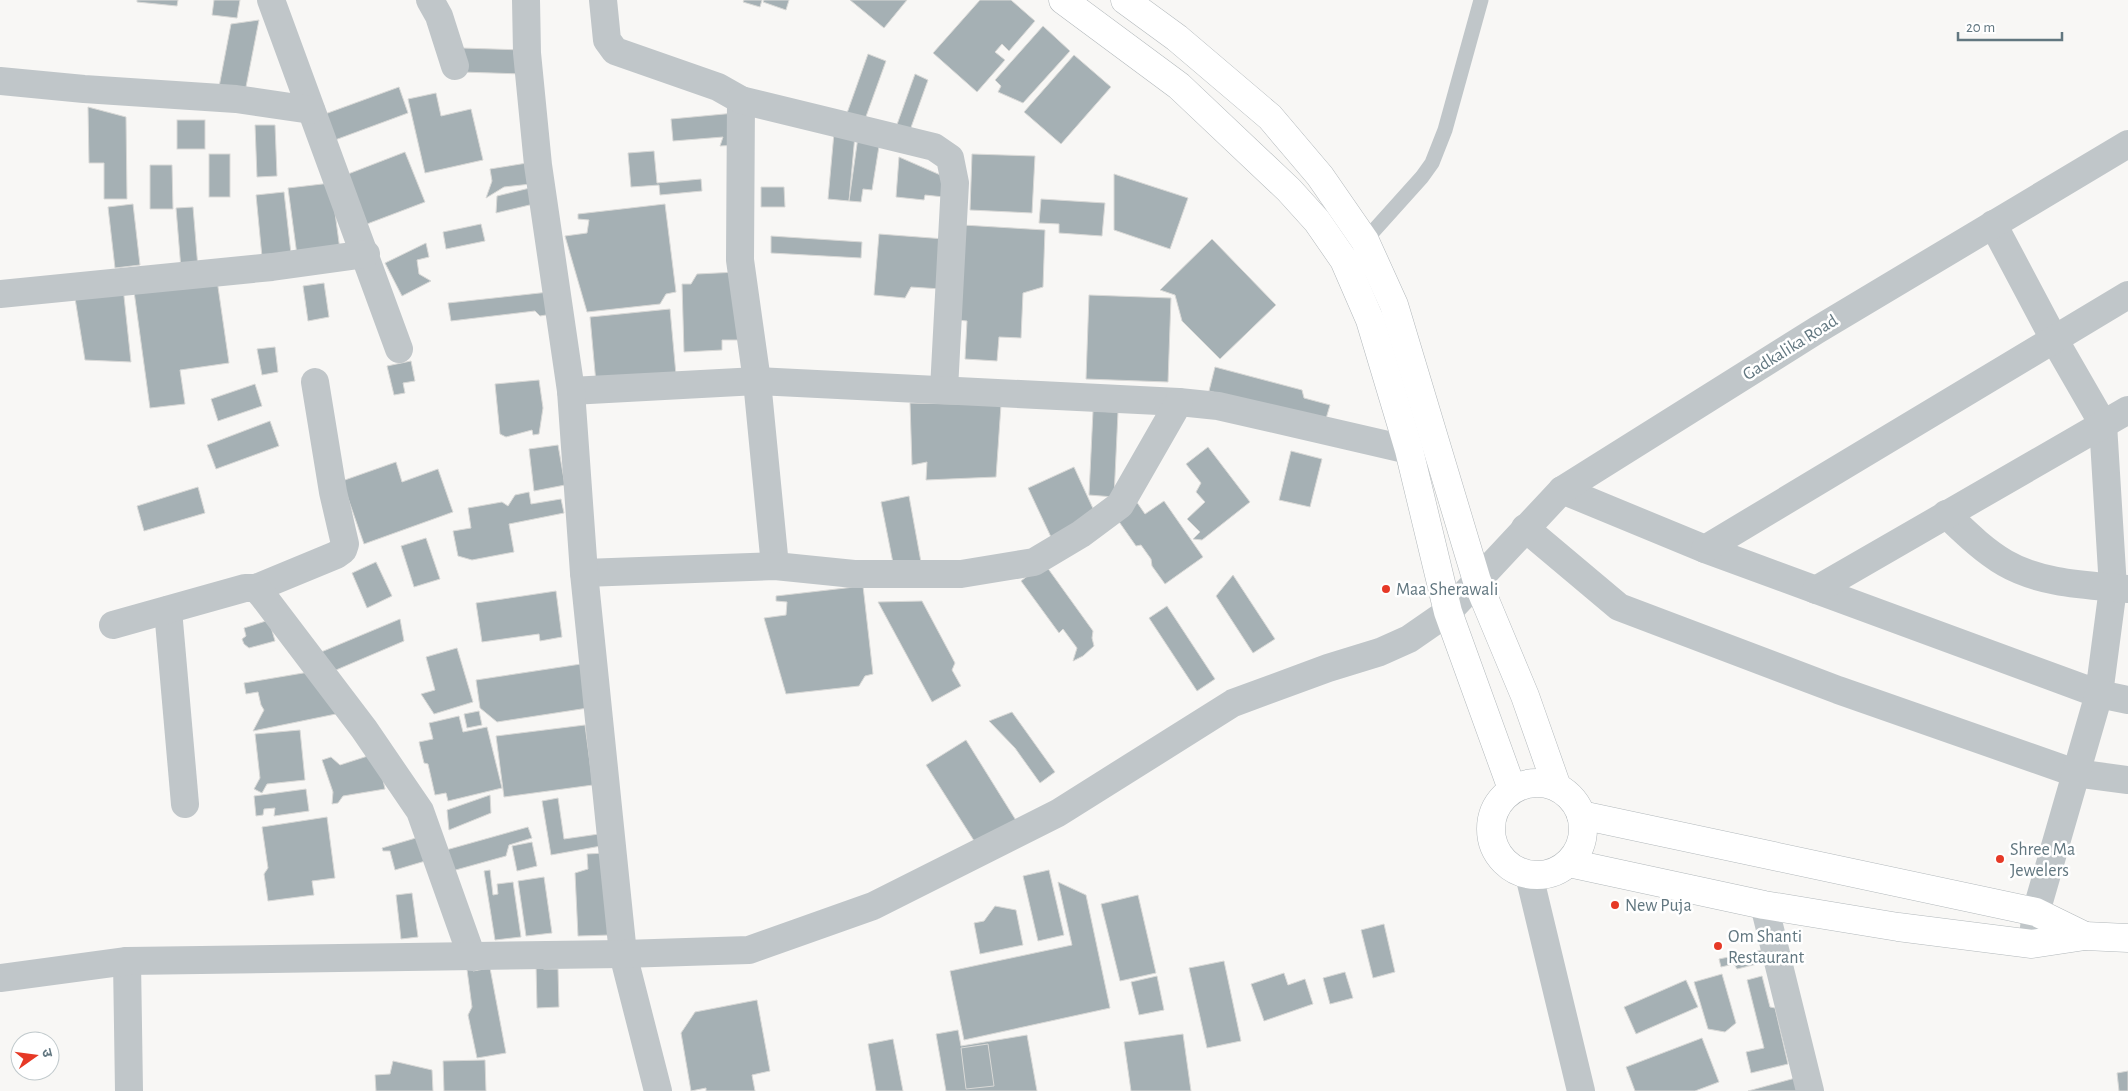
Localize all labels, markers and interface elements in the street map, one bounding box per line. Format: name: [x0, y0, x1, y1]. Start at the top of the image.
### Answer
scale bar: [1958, 10, 2062, 42]
text: 20 m: [1966, 20, 1995, 35]
street label: Gadkalika Road: [1740, 312, 1841, 384]
place label: Maa Sherawali: [1396, 581, 1498, 599]
marker: Maa Sherawali: [1380, 583, 1392, 595]
place label: Shree Ma Jewelers: [2010, 841, 2075, 880]
marker: Shree Ma Jewelers: [1994, 853, 2006, 865]
place label: New Puja: [1625, 897, 1692, 915]
marker: New Puja: [1609, 899, 1621, 911]
place label: Om Shanti Restaurant: [1728, 928, 1804, 967]
marker: Om Shanti Restaurant: [1712, 940, 1724, 952]
north arrow: [10, 1031, 60, 1081]
text: उ: [39, 1047, 55, 1060]

